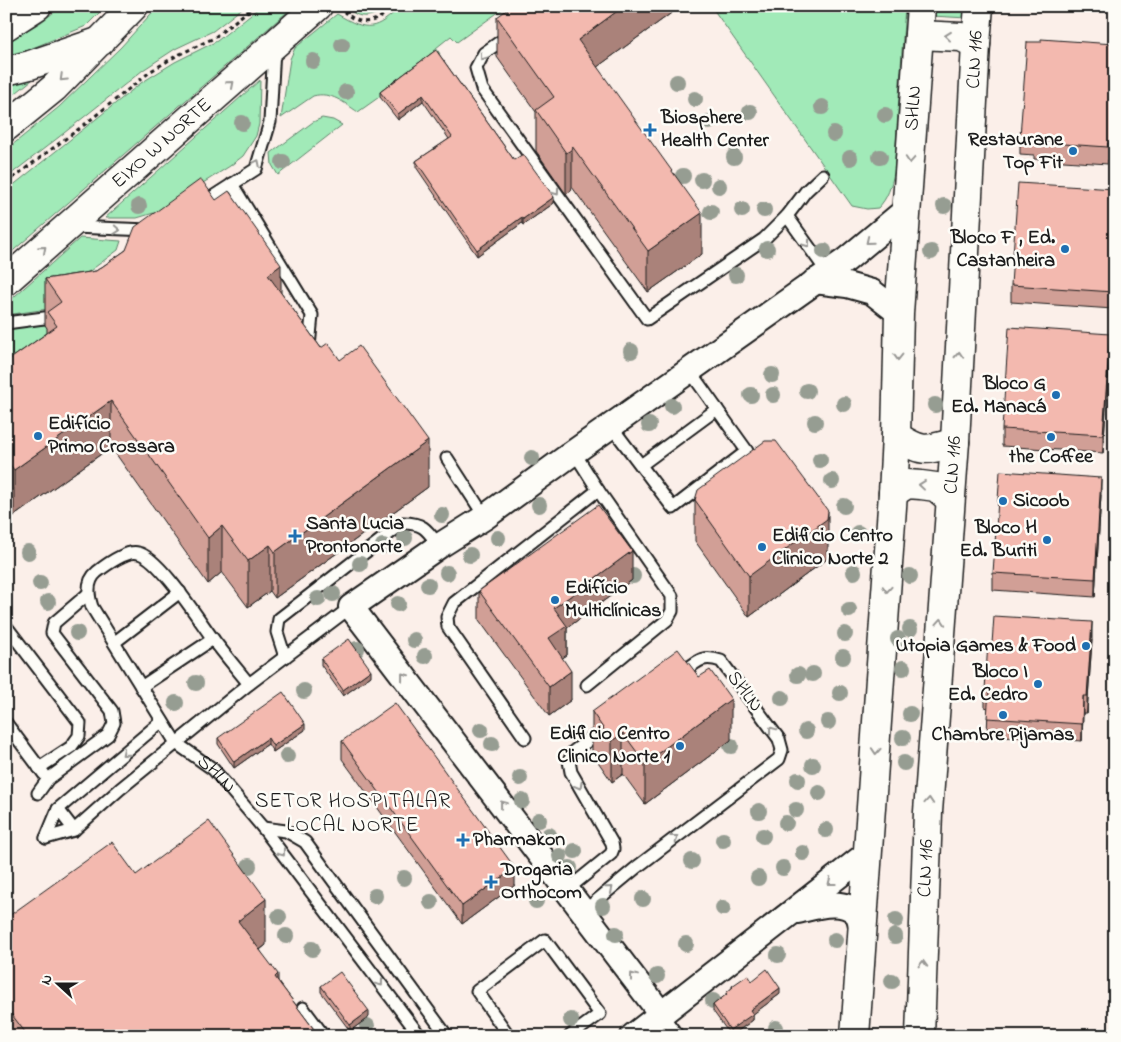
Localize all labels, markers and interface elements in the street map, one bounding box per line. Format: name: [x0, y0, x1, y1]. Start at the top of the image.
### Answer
street label: CLN 116: [959, 29, 992, 90]
one-way arrow: [944, 31, 952, 42]
one-way arrow: [480, 51, 489, 61]
one-way arrow: [60, 72, 69, 81]
one-way arrow: [225, 81, 234, 90]
street label: SHLN: [898, 84, 930, 132]
street label: EIXO W NORTE: [105, 91, 219, 196]
place label: Biosphere Health Center: [660, 104, 769, 156]
marker: Biosphere Health Center: [643, 123, 657, 137]
place label: Restaurane Top Fit: [968, 126, 1064, 178]
marker: Restaurane Top Fit: [1067, 145, 1079, 157]
one-way arrow: [905, 156, 916, 164]
one-way arrow: [251, 159, 261, 168]
one-way arrow: [550, 186, 559, 196]
one-way arrow: [113, 224, 121, 235]
place label: Bloco F , Ed. Castanheira: [950, 224, 1055, 276]
one-way arrow: [866, 235, 875, 244]
one-way arrow: [801, 238, 810, 248]
marker: Bloco F , Ed. Castanheira: [1059, 243, 1071, 255]
one-way arrow: [37, 246, 46, 255]
one-way arrow: [954, 351, 965, 359]
one-way arrow: [893, 353, 903, 361]
place label: Bloco G Ed. Manacá: [951, 370, 1047, 422]
marker: Bloco G Ed. Manacá: [1050, 389, 1062, 401]
place label: Edifício Primo Crossara: [48, 410, 175, 462]
marker: Edifício Primo Crossara: [32, 430, 44, 442]
marker: the Coffee: [1045, 431, 1057, 443]
street label: CLN 116: [937, 435, 970, 495]
place label: the Coffee: [1008, 443, 1094, 472]
one-way arrow: [918, 480, 926, 491]
place label: Sicoob: [1013, 487, 1070, 516]
marker: Sicoob: [997, 495, 1009, 507]
place label: Santa Lucia Prontonorte: [306, 510, 404, 562]
place label: Bloco H Ed. Buriti: [960, 514, 1037, 566]
place label: Edificio Centro Clinico Norte 2: [772, 522, 893, 574]
marker: Santa Lucia Prontonorte: [288, 529, 302, 543]
marker: Bloco H Ed. Buriti: [1041, 534, 1053, 546]
marker: Edificio Centro Clinico Norte 2: [756, 541, 768, 553]
place label: Edifício Multiclínicas: [565, 574, 661, 626]
one-way arrow: [881, 585, 892, 593]
marker: Edifício Multiclínicas: [549, 594, 561, 606]
one-way arrow: [936, 617, 947, 625]
place label: Utopia Games & Food: [896, 632, 1077, 661]
marker: Utopia Games & Food: [1080, 640, 1092, 652]
place label: Bloco I Ed. Cedro: [948, 658, 1028, 710]
street label: SHLN: [719, 665, 769, 719]
one-way arrow: [401, 673, 409, 682]
marker: Bloco I Ed. Cedro: [1032, 678, 1044, 690]
marker: Chambre Pijamas: [997, 709, 1009, 721]
place label: Edificio Centro Clinico Norte 1: [549, 720, 671, 772]
place label: Chambre Pijamas: [932, 721, 1074, 750]
one-way arrow: [770, 727, 778, 736]
marker: Edificio Centro Clinico Norte 1: [674, 740, 686, 752]
one-way arrow: [122, 747, 131, 755]
street label: SHLN: [191, 747, 243, 800]
one-way arrow: [870, 747, 881, 755]
one-way arrow: [573, 781, 583, 790]
district label: SETOR HOSPITALAR LOCAL NORTE: [255, 787, 451, 841]
one-way arrow: [923, 797, 934, 805]
one-way arrow: [499, 801, 508, 810]
place label: Pharmakon: [473, 826, 565, 855]
marker: Pharmakon: [457, 834, 469, 846]
one-way arrow: [669, 835, 678, 843]
street label: CLN 116: [910, 838, 942, 898]
one-way arrow: [276, 847, 284, 856]
place label: Drogaria Orthocom: [500, 856, 582, 908]
marker: Drogaria Orthocom: [485, 876, 497, 888]
one-way arrow: [828, 877, 837, 885]
one-way arrow: [605, 886, 614, 895]
one-way arrow: [917, 959, 928, 967]
north arrow: [32, 960, 82, 1010]
text: N: [36, 972, 59, 988]
one-way arrow: [630, 973, 638, 982]
one-way arrow: [374, 977, 383, 987]

